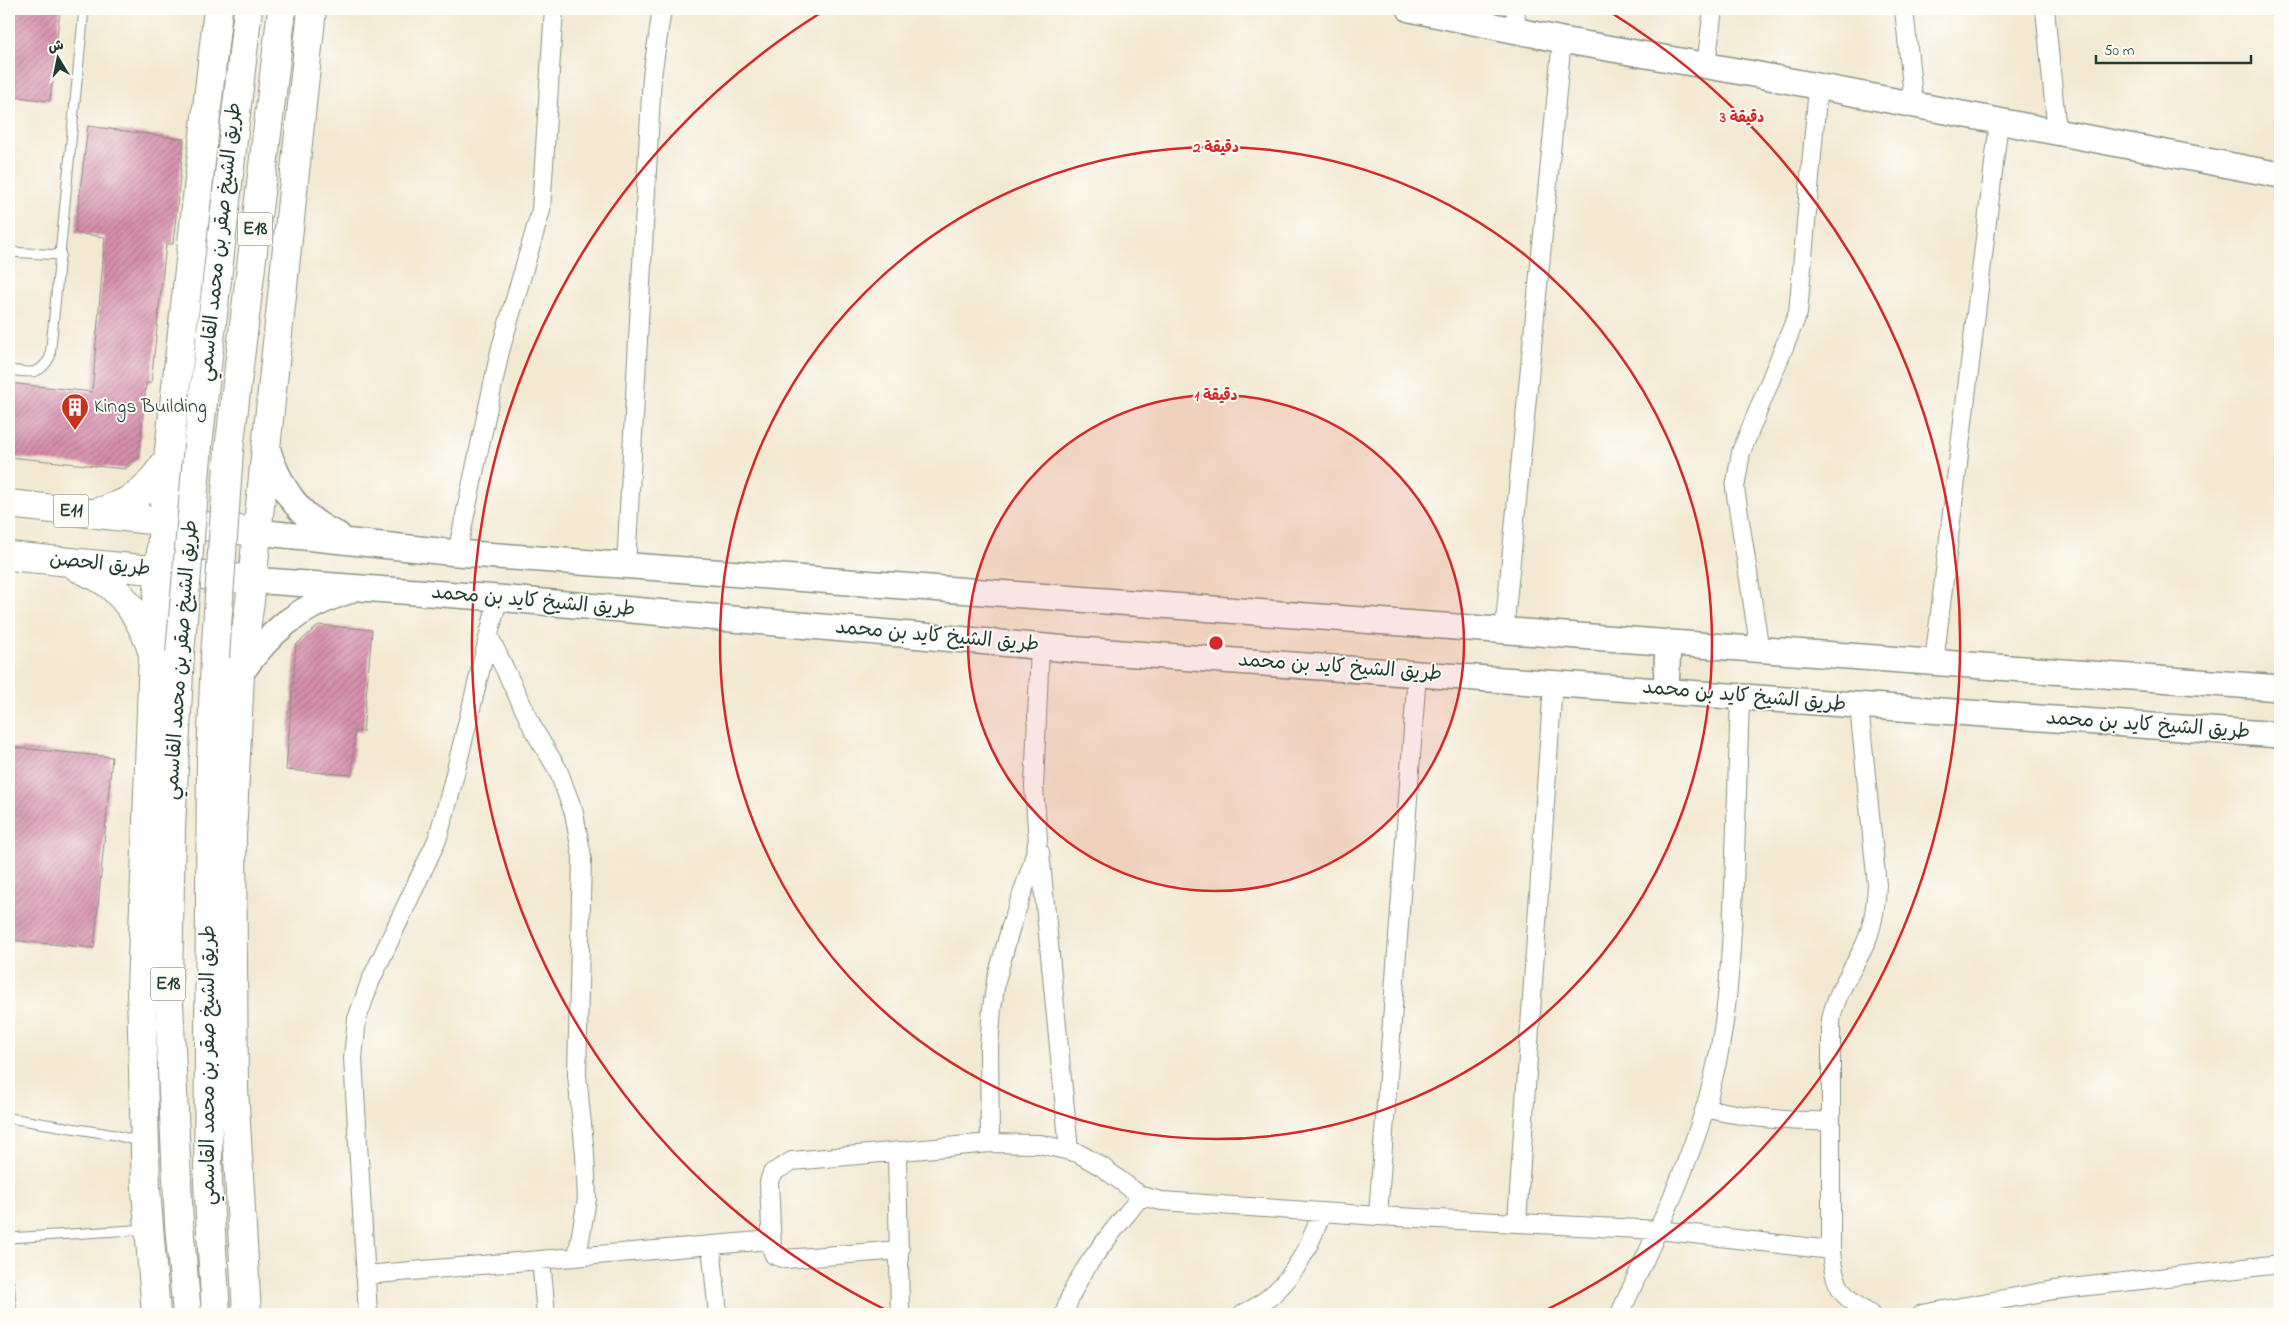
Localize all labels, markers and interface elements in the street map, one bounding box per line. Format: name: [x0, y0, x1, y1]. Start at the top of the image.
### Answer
north arrow: [32, 32, 82, 82]
scale bar: [2096, 32, 2252, 64]
text: ش: [47, 35, 65, 58]
text: 50 m: [2104, 40, 2135, 62]
street label: طريق الشيخ صقر بن محمد القاسمي: [192, 101, 251, 383]
text: 3 دقيقة: [1719, 107, 1764, 129]
text: 2 دقيقة: [1192, 137, 1239, 159]
road number: E18: [238, 212, 272, 245]
text: 1 دقيقة: [1194, 385, 1238, 407]
building icon: Kings Building: [60, 392, 90, 431]
place label: Kings Building: [94, 393, 207, 423]
road number: E11: [54, 494, 88, 528]
street label: طريق الشيخ صقر بن محمد القاسمي: [158, 519, 207, 801]
street label: طريق الحصن: [48, 545, 152, 585]
street label: طريق الشيخ كايد بن محمد: [430, 579, 636, 625]
street label: طريق الشيخ كايد بن محمد: [834, 614, 1040, 660]
centre of rings: [1207, 634, 1225, 652]
street label: طريق الشيخ كايد بن محمد: [1237, 646, 1443, 690]
street label: طريق الشيخ كايد بن محمد: [1641, 674, 1847, 720]
street label: طريق الشيخ كايد بن محمد: [2045, 704, 2251, 748]
street label: طريق الشيخ صقر بن محمد القاسمي: [195, 925, 225, 1205]
road number: E18: [150, 968, 186, 1001]

